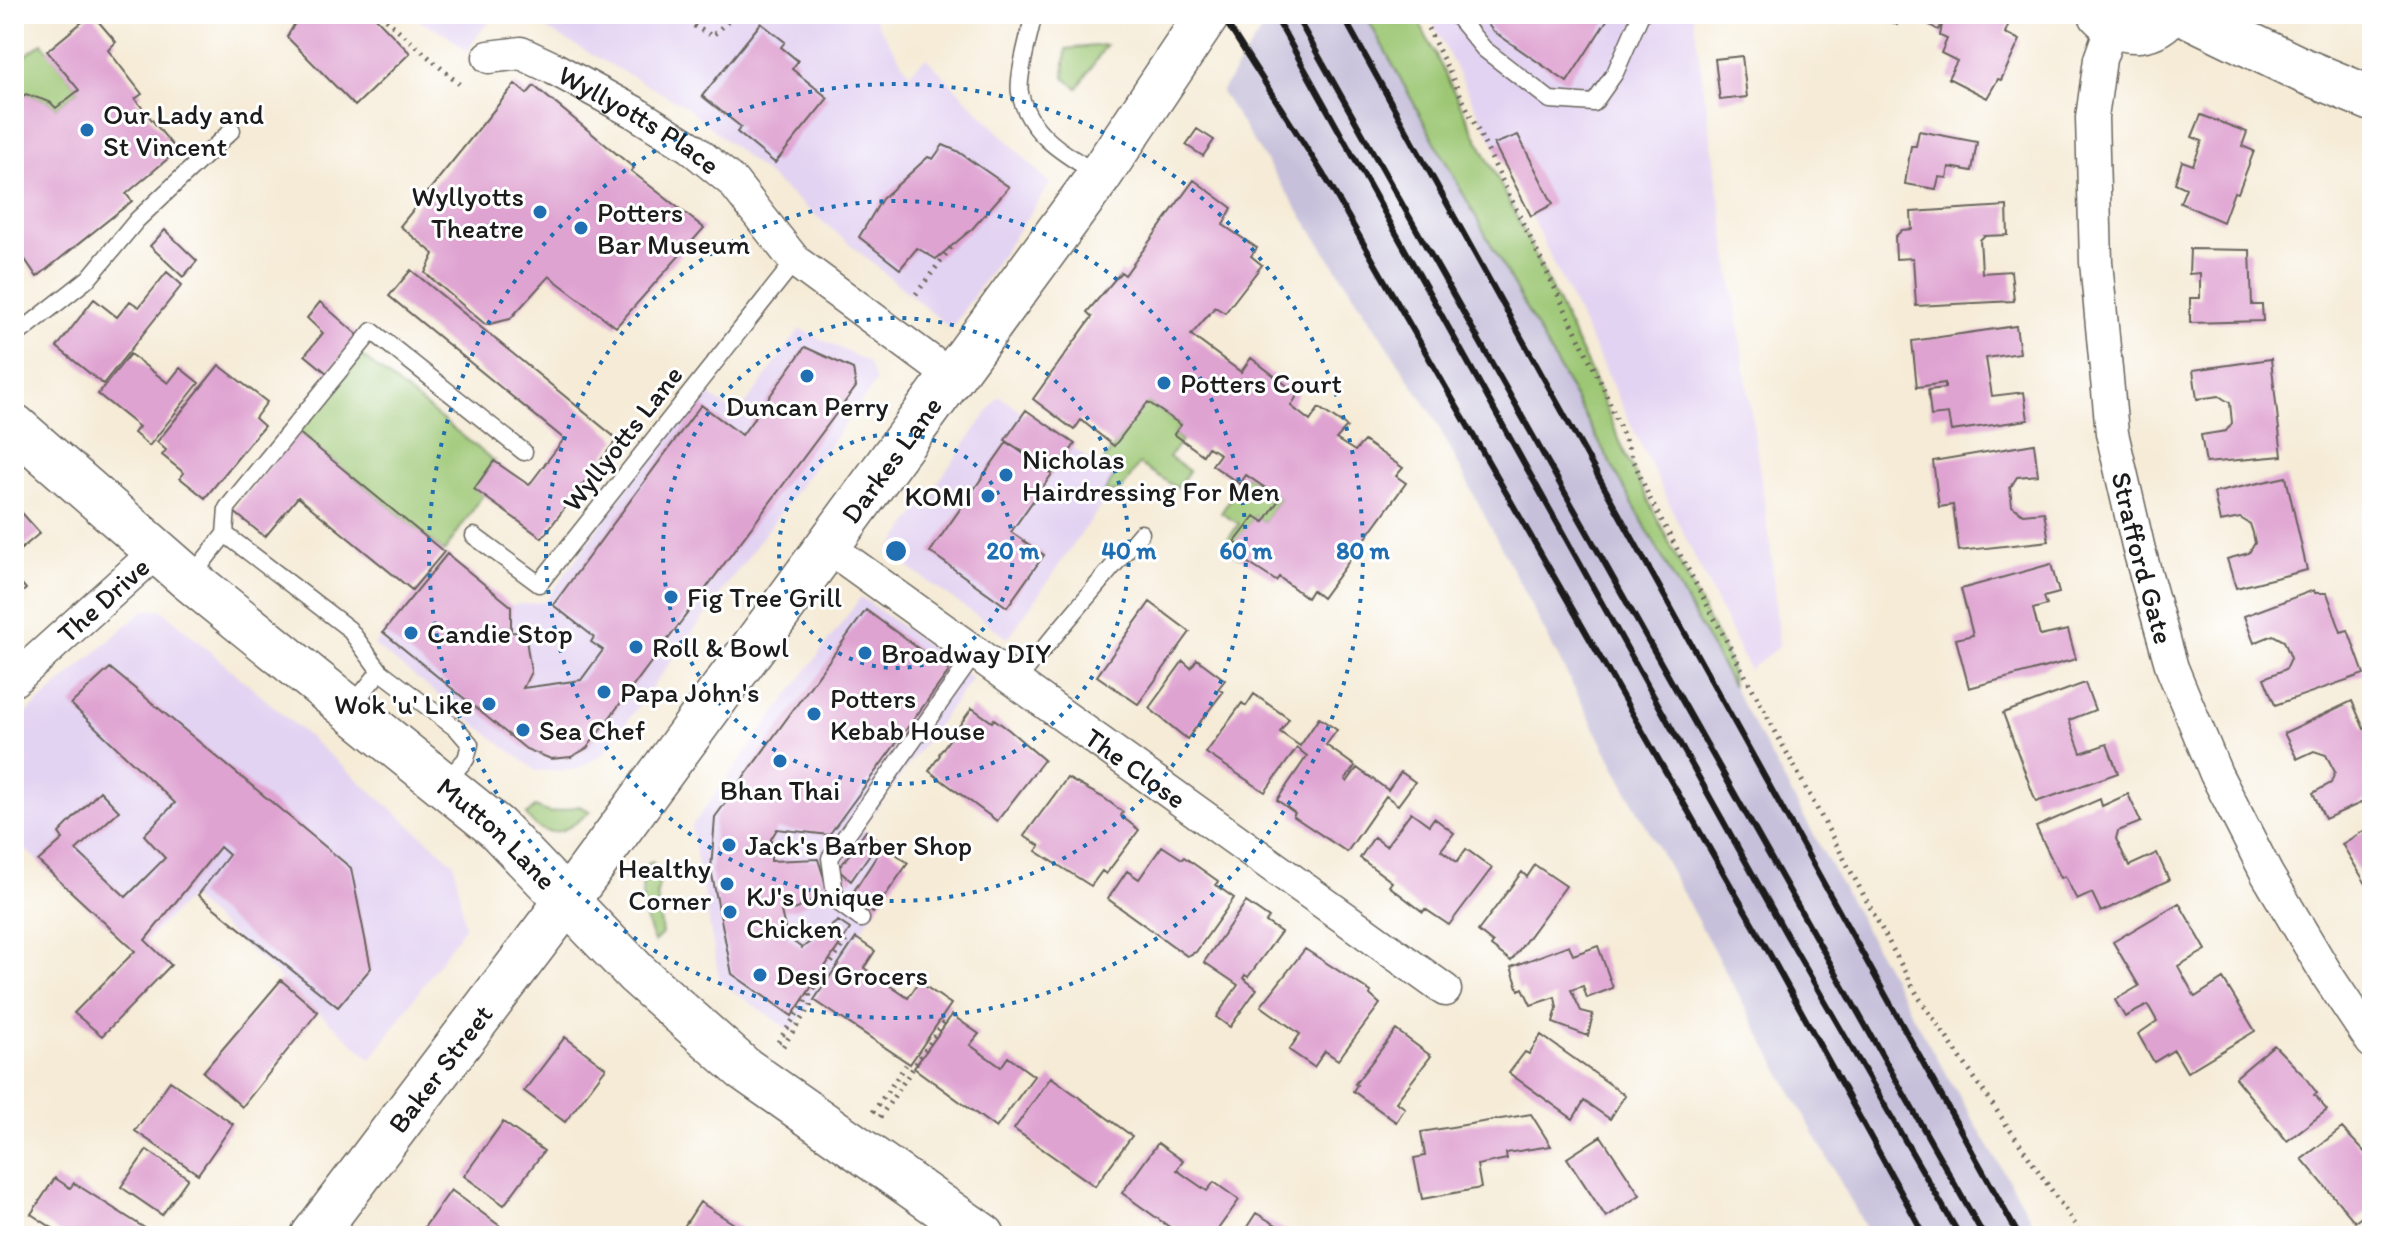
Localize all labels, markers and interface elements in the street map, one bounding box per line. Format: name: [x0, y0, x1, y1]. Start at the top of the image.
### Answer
street label: Wyllyotts Place: [553, 57, 727, 182]
place label: Our Lady and St Vincent: [103, 97, 264, 163]
marker: Our Lady and St Vincent: [78, 121, 96, 139]
place label: Wyllyotts Theatre: [411, 179, 524, 245]
place label: Potters Bar Museum: [597, 195, 750, 261]
marker: Wyllyotts Theatre: [531, 203, 549, 221]
marker: Potters Bar Museum: [572, 219, 590, 237]
street label: Wyllyotts Lane: [554, 358, 690, 518]
place label: Potters Court: [1180, 366, 1342, 400]
marker: Duncan Perry: [798, 367, 816, 385]
marker: Potters Court: [1155, 374, 1173, 392]
place label: Duncan Perry: [726, 389, 888, 423]
street label: Darkes Lane: [833, 390, 949, 530]
place label: Nicholas Hairdressing For Men: [1022, 442, 1280, 508]
marker: Nicholas Hairdressing For Men: [997, 466, 1015, 484]
street label: Strafford Gate: [2104, 468, 2181, 648]
place label: KOMI: [904, 479, 972, 513]
marker: KOMI: [979, 487, 997, 505]
text: 20 m: [987, 536, 1040, 565]
text: 40 m: [1102, 536, 1157, 565]
text: 60 m: [1219, 536, 1273, 565]
text: 80 m: [1336, 536, 1391, 565]
centre of rings: [882, 537, 910, 565]
street label: The Drive: [50, 549, 156, 650]
place label: Fig Tree Grill: [687, 580, 842, 614]
marker: Fig Tree Grill: [662, 588, 680, 606]
place label: Candie Stop: [427, 616, 573, 650]
marker: Candie Stop: [402, 624, 420, 642]
place label: Roll & Bowl: [652, 630, 789, 664]
place label: Broadway DIY: [881, 636, 1051, 670]
marker: Roll & Bowl: [627, 638, 645, 656]
marker: Broadway DIY: [856, 644, 874, 662]
place label: Papa John's: [620, 675, 760, 709]
place label: Potters Kebab House: [830, 681, 985, 747]
marker: Papa John's: [595, 683, 613, 701]
place label: Wok 'u' Like: [334, 687, 473, 721]
marker: Wok 'u' Like: [480, 695, 498, 713]
marker: Potters Kebab House: [805, 705, 823, 723]
place label: Sea Chef: [539, 713, 646, 747]
street label: The Close: [1078, 720, 1193, 816]
marker: Sea Chef: [514, 721, 532, 739]
marker: Bhan Thai: [771, 752, 789, 770]
street label: Mutton Lane: [430, 769, 564, 897]
place label: Bhan Thai: [720, 773, 840, 807]
place label: Jack's Barber Shop: [745, 828, 972, 862]
marker: Jack's Barber Shop: [720, 836, 738, 854]
place label: Healthy Corner: [618, 851, 711, 917]
marker: Healthy Corner: [718, 875, 736, 893]
place label: KJ's Unique Chicken: [746, 879, 885, 945]
marker: KJ's Unique Chicken: [721, 903, 739, 921]
place label: Desi Grocers: [776, 958, 928, 992]
marker: Desi Grocers: [751, 966, 769, 984]
street label: Baker Street: [380, 998, 499, 1140]

